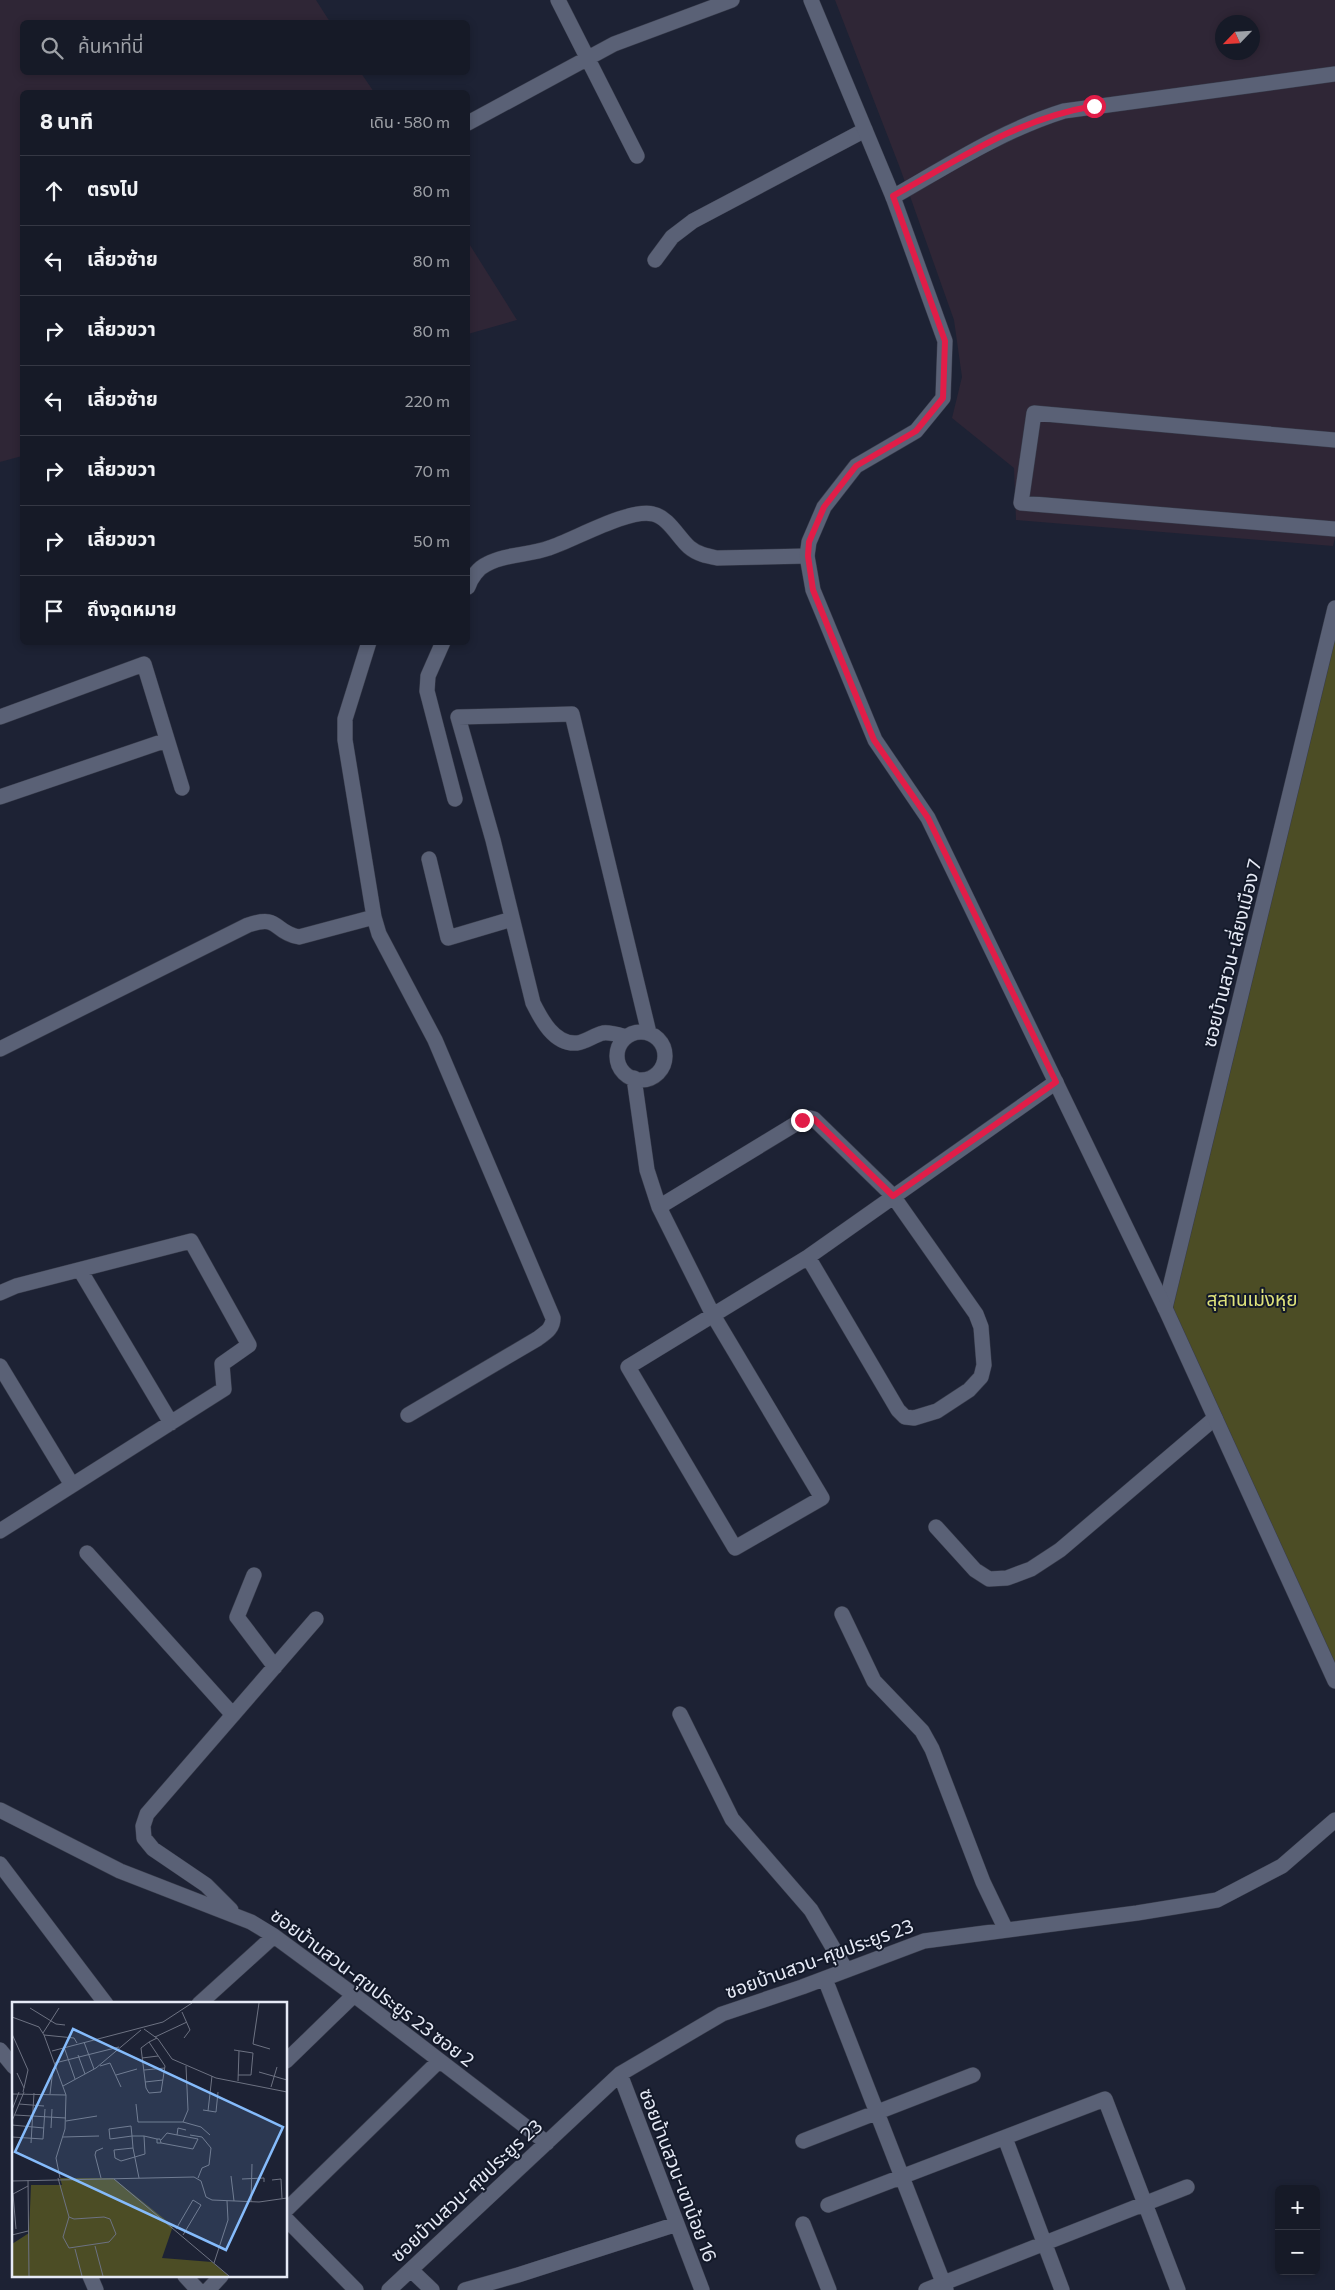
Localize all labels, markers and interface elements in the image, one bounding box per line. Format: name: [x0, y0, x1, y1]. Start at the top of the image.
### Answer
north arrow: [1215, 15, 1260, 60]
search box: [20, 20, 470, 75]
icon: search: [38, 34, 66, 62]
text: ค้นหาที่นี่: [78, 34, 143, 57]
route start: [1083, 95, 1106, 118]
text: 8 นาที: [40, 108, 93, 133]
text: เดิน · 580 m: [370, 112, 450, 131]
icon: ahead: [40, 177, 68, 205]
text: ตรงไป: [87, 177, 139, 200]
text: 80 m: [413, 181, 450, 200]
icon: left: [40, 247, 68, 275]
text: เลี้ยวซ้าย: [87, 247, 158, 270]
text: 80 m: [413, 251, 450, 270]
icon: right: [40, 317, 68, 345]
text: เลี้ยวขวา: [87, 317, 156, 340]
text: 80 m: [413, 321, 450, 340]
icon: left: [40, 387, 68, 415]
text: เลี้ยวซ้าย: [87, 387, 158, 410]
text: 220 m: [405, 391, 450, 410]
icon: right: [40, 457, 68, 485]
text: เลี้ยวขวา: [87, 457, 156, 480]
text: 70 m: [414, 461, 450, 480]
icon: right: [40, 527, 68, 555]
text: เลี้ยวขวา: [87, 527, 156, 550]
text: 50 m: [413, 531, 450, 550]
icon: arrive: [40, 597, 68, 625]
text: ถึงจุดหมาย: [87, 597, 177, 620]
street label: ซอยบ้านสวน-เลี่ยงเมือง 7: [1195, 856, 1266, 1050]
route end: [791, 1109, 814, 1132]
park label: สุสานเม่งหุย: [1206, 1287, 1298, 1311]
street label: ซอยบ้านสวน-ศุขประยูร 23 ซอย 2: [265, 1903, 479, 2073]
street label: ซอยบ้านสวน-ศุขประยูร 23: [722, 1913, 917, 2005]
inset map: [12, 2002, 288, 2278]
street label: ซอยบ้านสวน-เขาน้อย 16: [635, 2085, 723, 2265]
street label: ซอยบ้านสวน-ศุขประยูร 23: [386, 2114, 548, 2268]
map controls: [1275, 2185, 1320, 2275]
button: +: [1275, 2185, 1320, 2230]
button: −: [1275, 2230, 1320, 2275]

